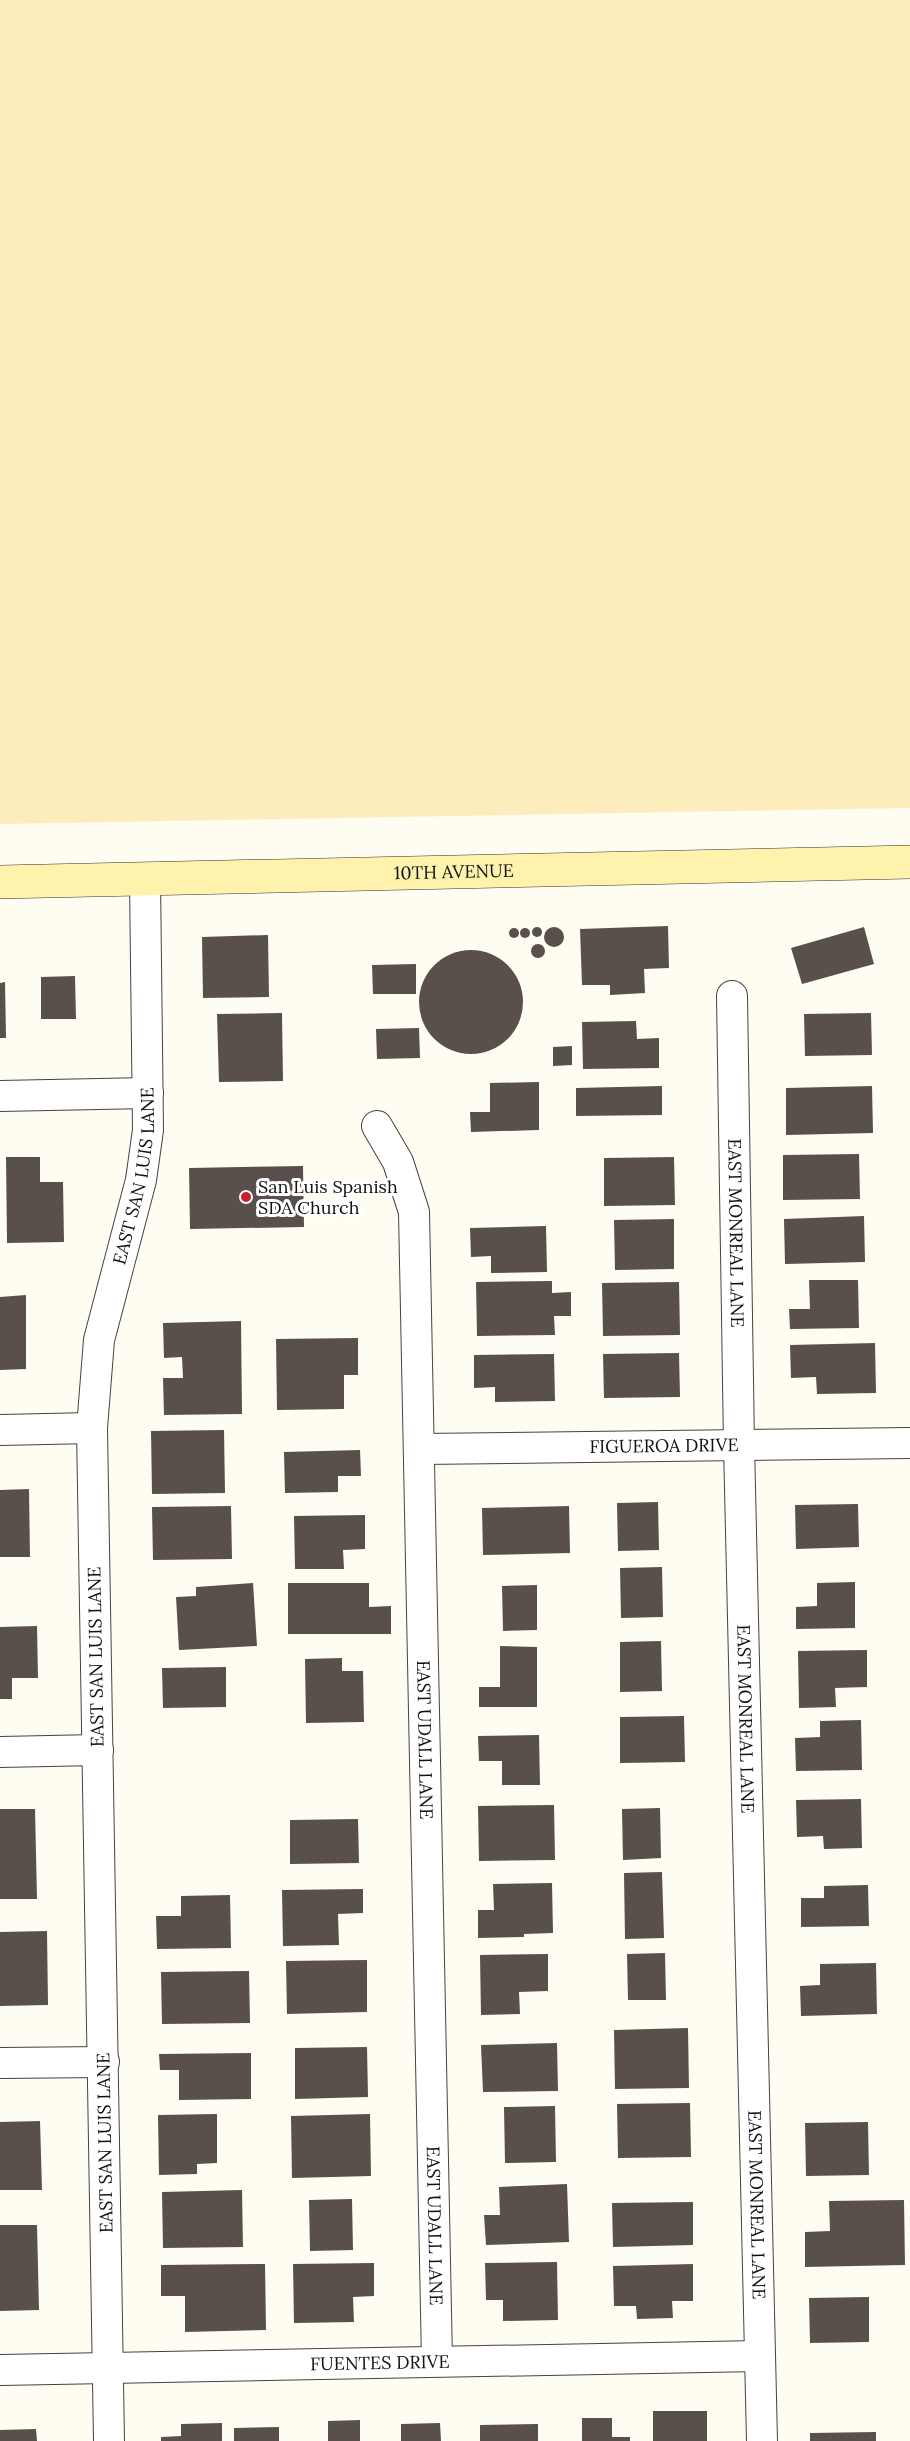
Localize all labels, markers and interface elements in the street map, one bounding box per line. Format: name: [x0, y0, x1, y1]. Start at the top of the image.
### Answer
street label: 10TH AVENUE: [394, 859, 514, 884]
street label: EAST SAN LUIS LANE: [107, 1087, 159, 1267]
street label: EAST MONREAL LANE: [723, 1138, 749, 1328]
place label: San Luis Spanish SDA Church: [258, 1175, 398, 1219]
marker: San Luis Spanish SDA Church: [239, 1190, 253, 1204]
street label: FIGUEROA DRIVE: [589, 1433, 739, 1458]
street label: EAST SAN LUIS LANE: [82, 1567, 109, 1747]
street label: EAST MONREAL LANE: [732, 1624, 760, 1814]
street label: EAST UDALL LANE: [412, 1660, 438, 1820]
street label: EAST SAN LUIS LANE: [91, 2053, 118, 2233]
street label: EAST MONREAL LANE: [743, 2110, 771, 2300]
street label: EAST UDALL LANE: [422, 2146, 448, 2306]
street label: FUENTES DRIVE: [310, 2350, 450, 2375]

